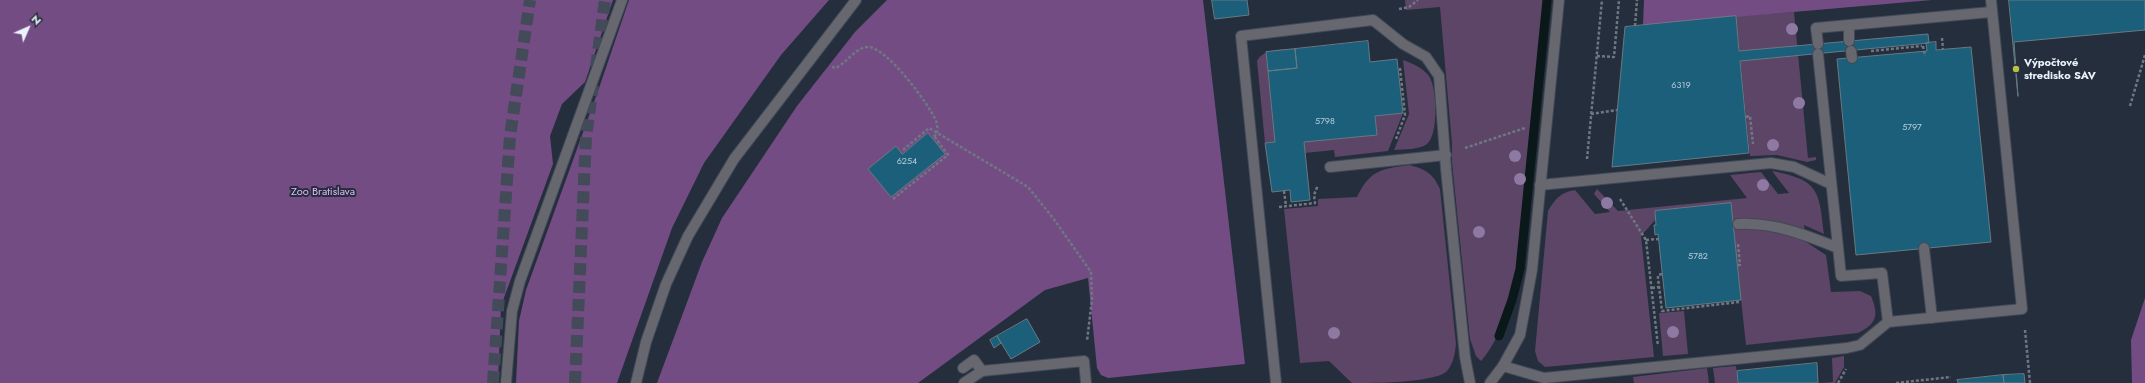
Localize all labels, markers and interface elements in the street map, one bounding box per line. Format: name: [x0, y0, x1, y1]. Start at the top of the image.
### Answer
north arrow: [8, 8, 48, 48]
text: N: [28, 11, 45, 28]
place label: Výpočtové stredisko SAV: [2024, 56, 2096, 82]
marker: Výpočtové stredisko SAV: [2011, 64, 2021, 74]
house number: 6319: [1671, 81, 1691, 91]
house number: 5798: [1315, 117, 1335, 127]
house number: 5797: [1902, 123, 1922, 133]
house number: 6254: [897, 157, 917, 167]
park label: Zoo Bratislava: [291, 185, 355, 199]
house number: 5782: [1688, 252, 1708, 262]

